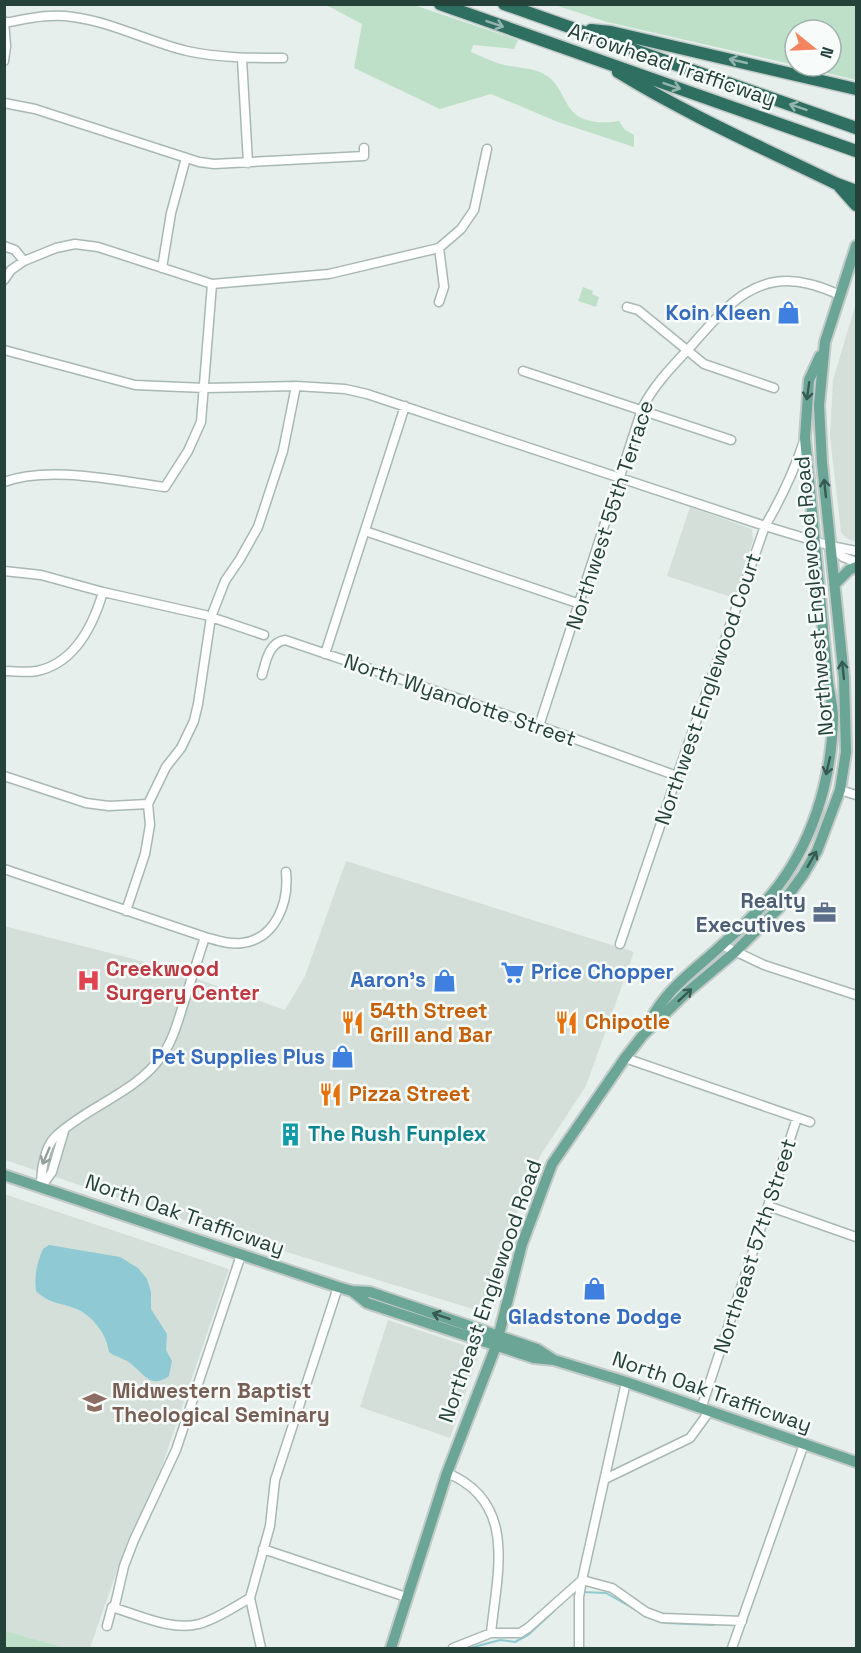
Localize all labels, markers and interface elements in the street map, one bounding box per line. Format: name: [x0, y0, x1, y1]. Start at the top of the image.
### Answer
street label: Arrowhead Trafficway: [565, 16, 780, 113]
north arrow: [783, 18, 843, 78]
one-way arrow: [485, 19, 504, 30]
text: N: [815, 44, 838, 61]
one-way arrow: [729, 55, 748, 66]
one-way arrow: [662, 81, 680, 92]
one-way arrow: [789, 101, 808, 112]
place label: Koin Kleen: [666, 299, 771, 326]
shop icon: Koin Kleen: [776, 300, 802, 326]
one-way arrow: [802, 380, 813, 400]
street label: Northwest 55th Terrace: [560, 397, 659, 633]
street label: Northwest Englewood Road: [788, 455, 839, 737]
one-way arrow: [819, 479, 830, 499]
street label: Northwest Englewood Court: [648, 549, 767, 829]
street label: North Wyandotte Street: [341, 647, 580, 752]
one-way arrow: [837, 661, 848, 681]
one-way arrow: [822, 756, 833, 776]
one-way arrow: [807, 851, 819, 868]
place label: Realty Executives: [696, 887, 806, 938]
office icon: Realty Executives: [811, 900, 837, 926]
place label: Creekwood Surgery Center: [106, 955, 260, 1006]
place label: Price Chopper: [531, 958, 674, 985]
supermarket icon: Price Chopper: [500, 959, 526, 985]
place label: Aaron's: [350, 966, 426, 993]
shop icon: Aaron's: [431, 967, 457, 993]
hospital icon: Creekwood Surgery Center: [75, 968, 101, 994]
one-way arrow: [677, 988, 692, 1002]
place label: 54th Street Grill and Bar: [370, 997, 493, 1048]
place label: Chipotle: [585, 1008, 670, 1035]
restaurant icon: Chipotle: [554, 1009, 580, 1035]
restaurant icon: 54th Street Grill and Bar: [339, 1010, 365, 1036]
place label: Pet Supplies Plus: [152, 1043, 325, 1070]
shop icon: Pet Supplies Plus: [330, 1044, 356, 1070]
place label: Pizza Street: [349, 1080, 470, 1107]
restaurant icon: Pizza Street: [318, 1081, 344, 1107]
place label: The Rush Funplex: [308, 1120, 486, 1147]
building icon: The Rush Funplex: [277, 1121, 303, 1147]
street label: Northeast 57th Street: [707, 1135, 802, 1357]
one-way arrow: [40, 1146, 51, 1164]
street label: Northeast Englewood Road: [432, 1156, 547, 1426]
street label: North Oak Trafficway: [82, 1168, 288, 1261]
shop icon: Gladstone Dodge: [582, 1276, 608, 1302]
place label: Gladstone Dodge: [508, 1303, 682, 1330]
one-way arrow: [432, 1309, 451, 1320]
street label: North Oak Trafficway: [609, 1345, 815, 1438]
place label: Midwestern Baptist Theological Seminary: [112, 1377, 330, 1428]
school or university icon: Midwestern Baptist Theological Seminary: [81, 1390, 107, 1416]

